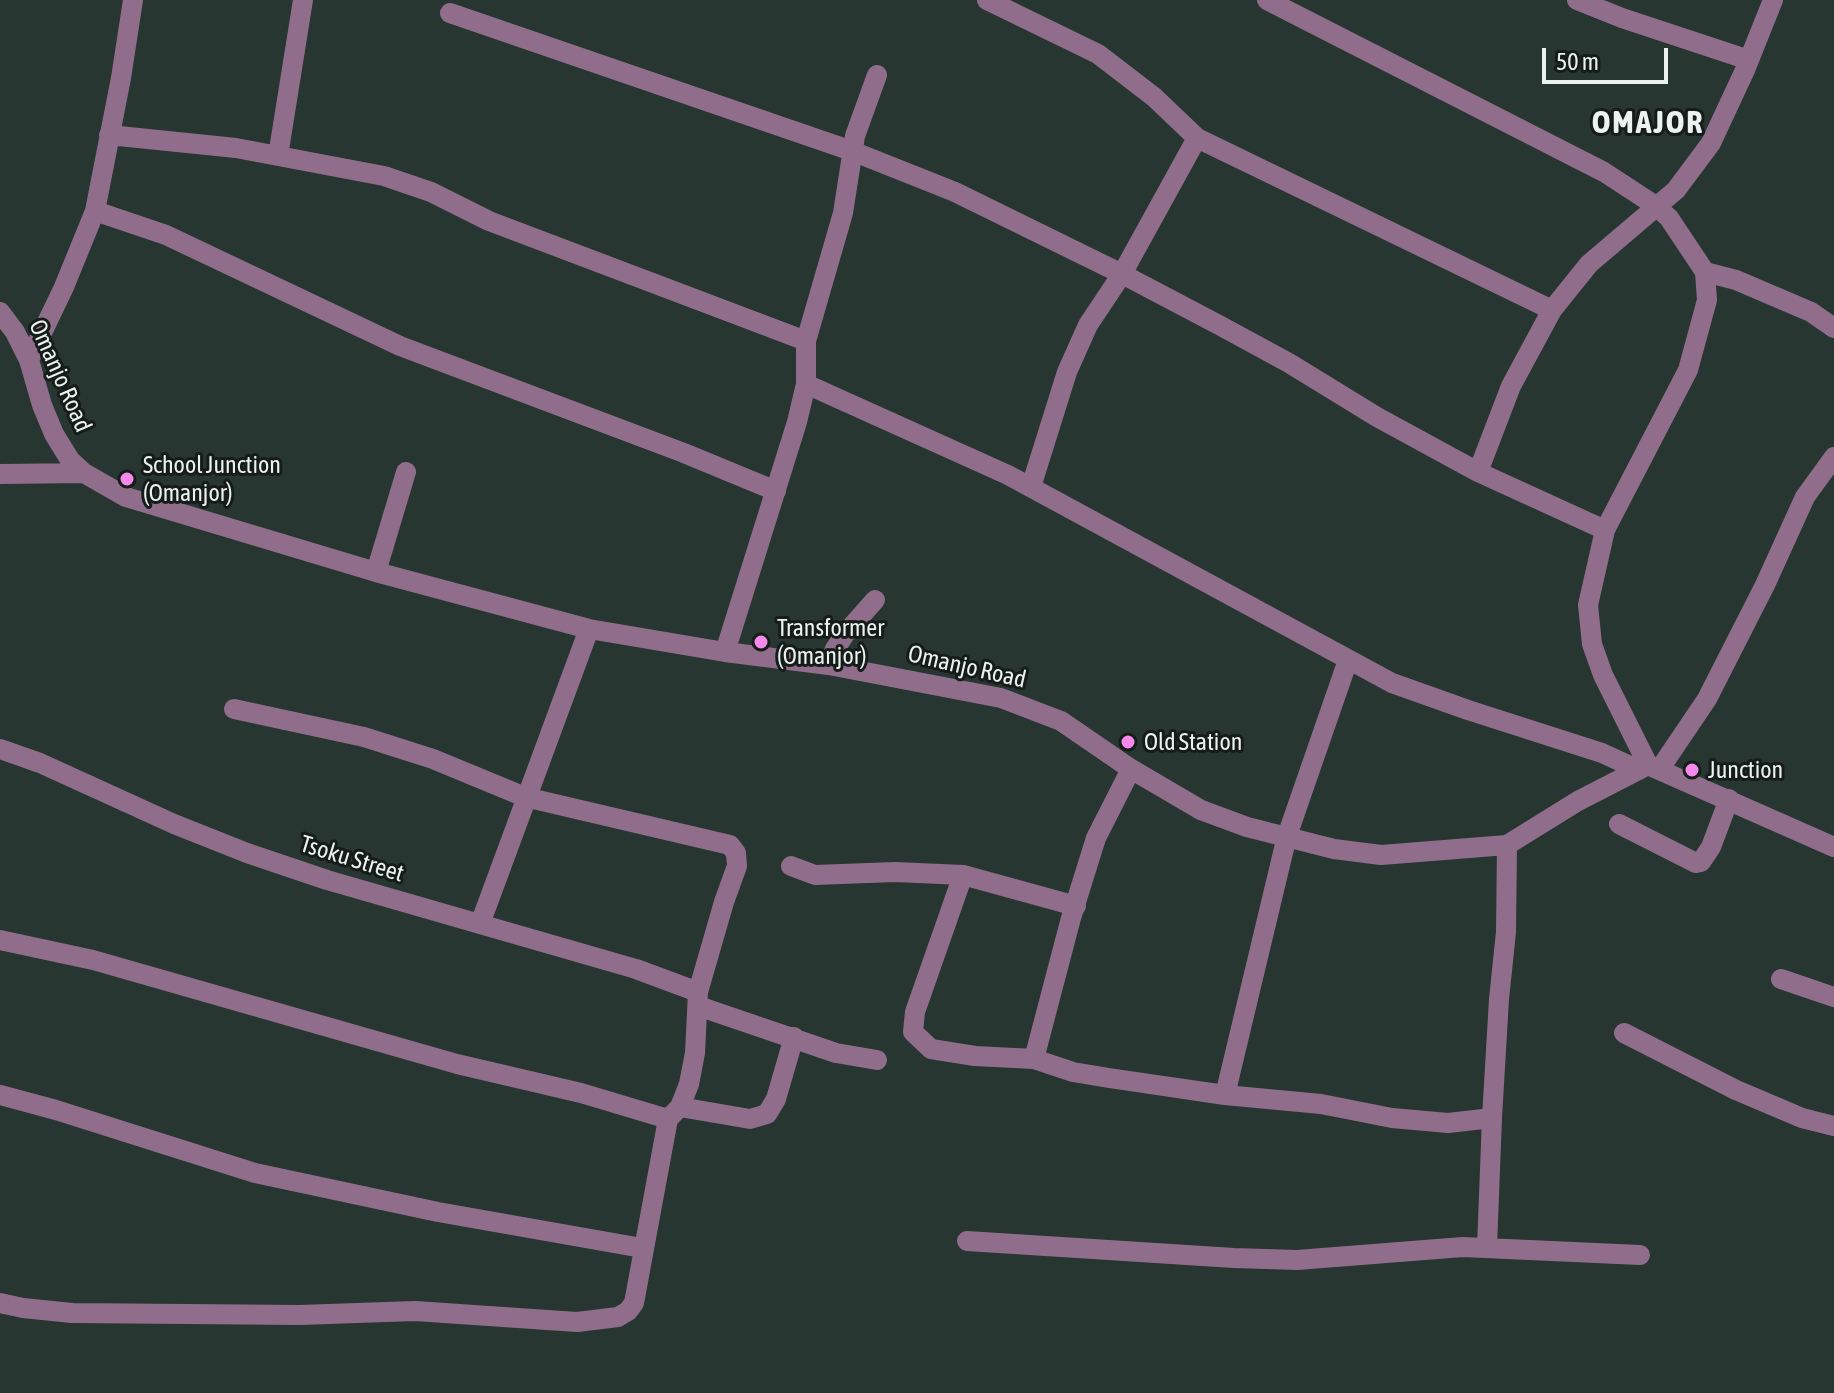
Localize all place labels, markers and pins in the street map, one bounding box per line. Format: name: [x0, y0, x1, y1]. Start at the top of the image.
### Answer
place label: School Junction (Omanjor): [143, 451, 281, 507]
marker: School Junction (Omanjor): [118, 470, 136, 488]
place label: Transformer (Omanjor): [777, 614, 884, 670]
marker: Transformer (Omanjor): [752, 633, 770, 651]
place label: Old Station: [1144, 728, 1242, 756]
marker: Old Station: [1119, 733, 1137, 751]
place label: Junction: [1708, 756, 1783, 784]
marker: Junction: [1683, 761, 1701, 779]

